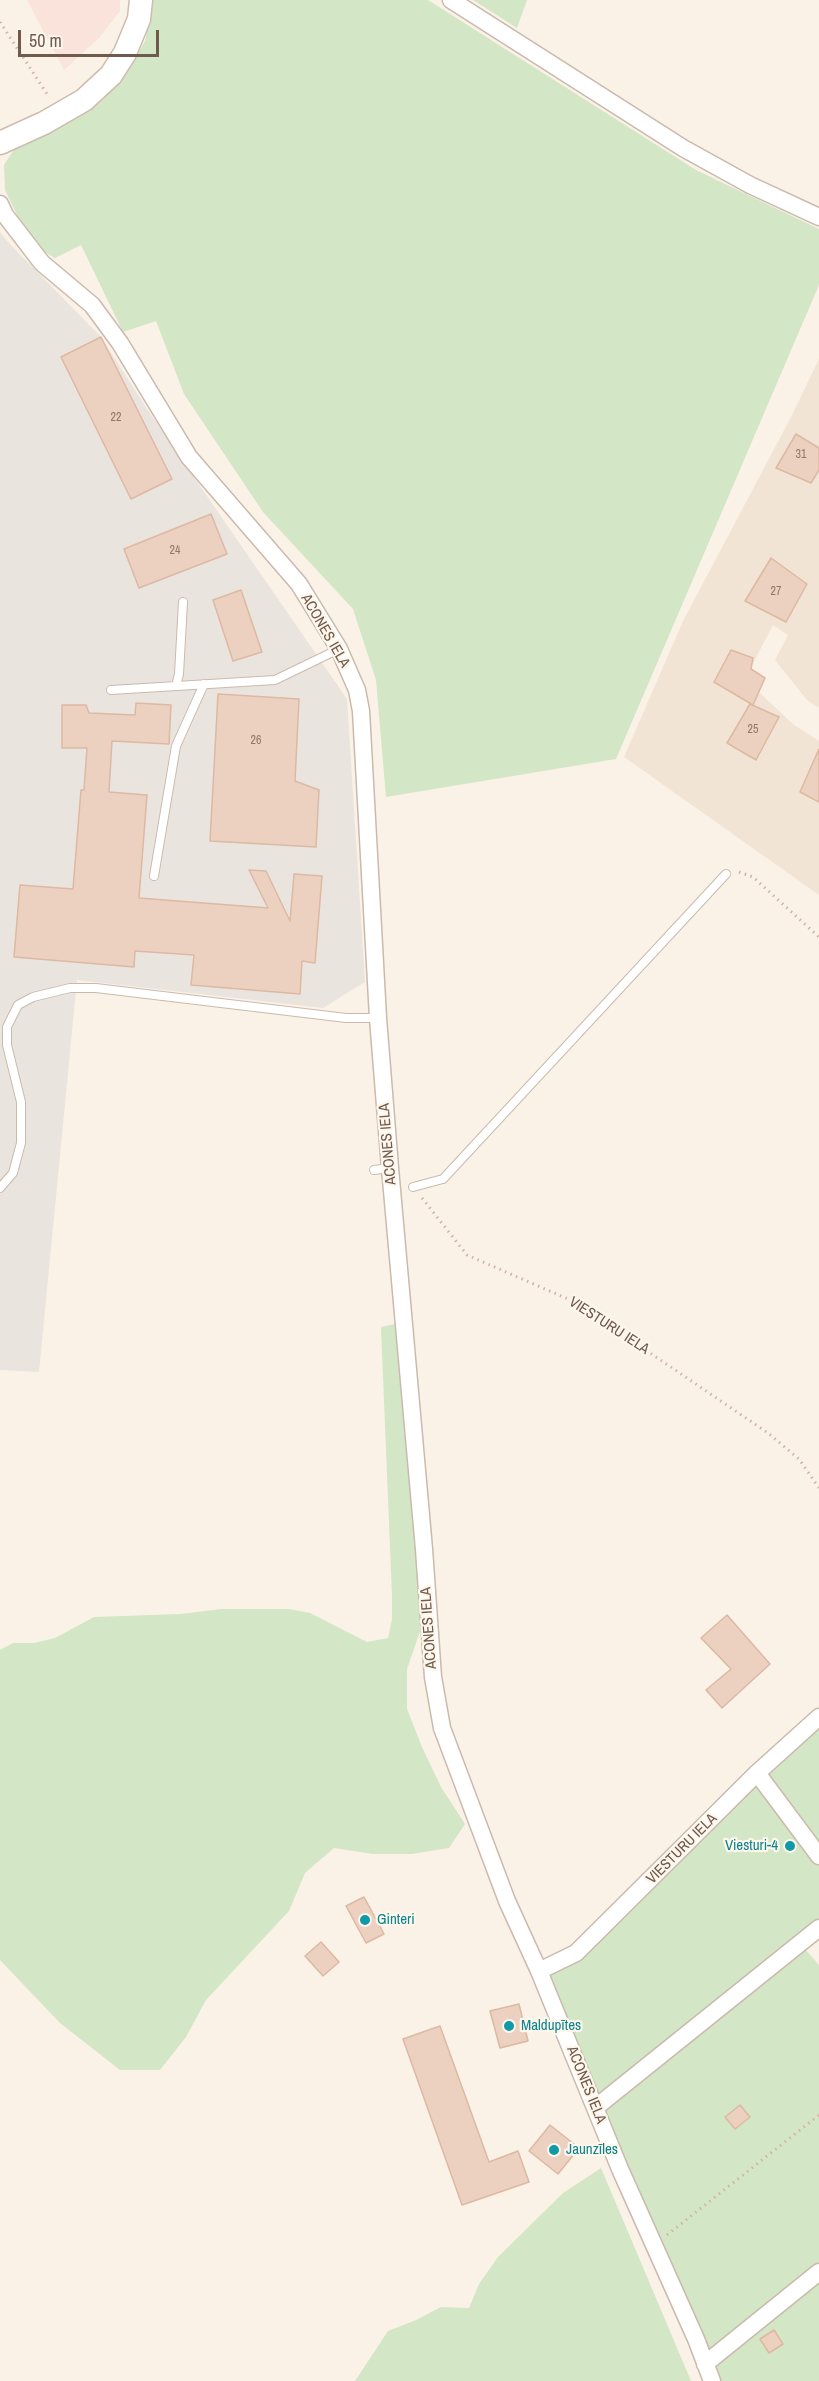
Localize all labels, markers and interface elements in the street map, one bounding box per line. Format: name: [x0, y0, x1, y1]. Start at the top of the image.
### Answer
scale bar: [21, 18, 162, 56]
text: 50 m: [29, 28, 62, 53]
house number: 22: [111, 411, 121, 425]
house number: 31: [796, 448, 806, 462]
house number: 24: [170, 544, 180, 558]
house number: 27: [771, 585, 781, 599]
street label: ACONES IELA: [297, 591, 353, 671]
house number: 25: [748, 723, 758, 737]
house number: 26: [251, 734, 261, 748]
street label: ACONES IELA: [375, 1102, 401, 1186]
street label: VIESTURU IELA: [565, 1293, 653, 1359]
street label: ACONES IELA: [417, 1586, 441, 1670]
street label: VIESTURU IELA: [643, 1810, 721, 1888]
place label: Viesturi-4: [725, 1837, 778, 1855]
marker: Viesturi-4: [783, 1839, 797, 1853]
place label: Ginteri: [377, 1911, 415, 1929]
marker: Ginteri: [358, 1913, 372, 1927]
place label: Maldupītes: [521, 2017, 581, 2035]
marker: Maldupītes: [502, 2019, 516, 2033]
street label: ACONES IELA: [562, 2044, 610, 2126]
place label: Jaunzīles: [566, 2141, 618, 2159]
marker: Jaunzīles: [547, 2143, 561, 2157]

